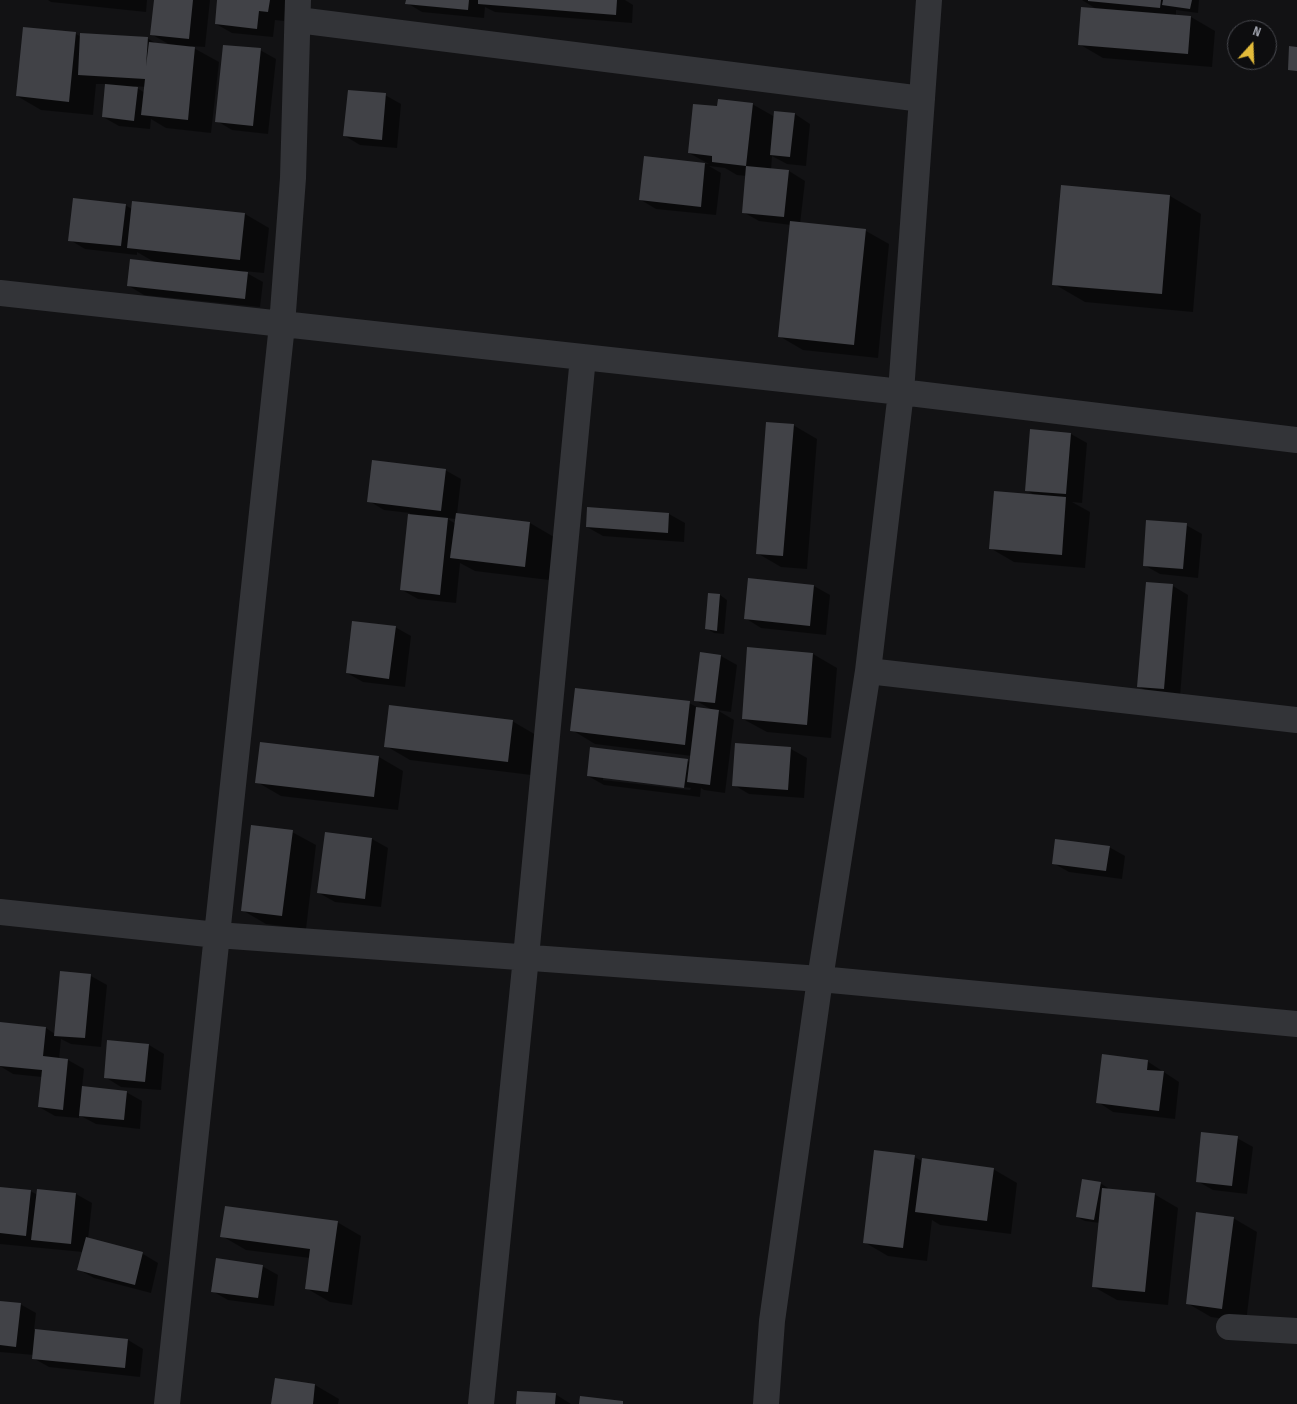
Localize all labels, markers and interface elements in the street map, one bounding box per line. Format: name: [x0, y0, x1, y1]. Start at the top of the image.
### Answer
north arrow: [1227, 20, 1277, 70]
text: N: [1251, 22, 1263, 41]

